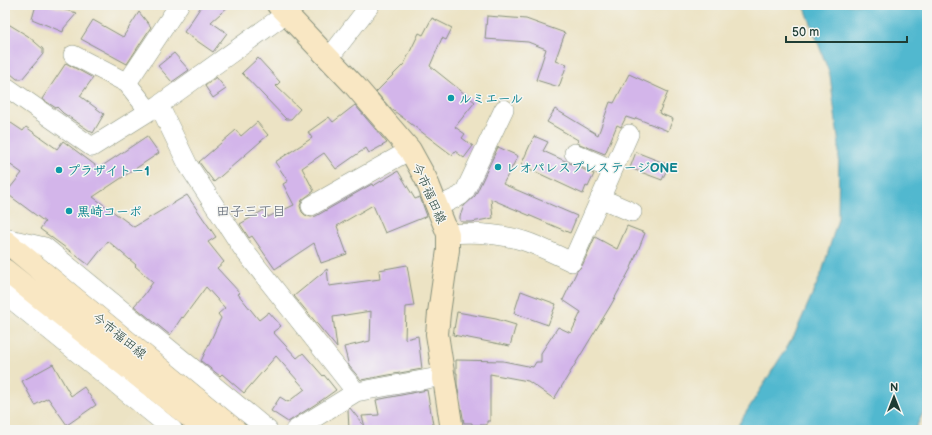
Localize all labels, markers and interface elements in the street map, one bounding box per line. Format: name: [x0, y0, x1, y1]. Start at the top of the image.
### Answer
scale bar: [786, 18, 907, 44]
text: 50 m: [792, 25, 819, 40]
place label: ルミエール: [459, 91, 523, 107]
marker: ルミエール: [446, 93, 456, 103]
street label: 今市福田線: [409, 160, 450, 227]
place label: レオパレスプレステージONE: [506, 160, 678, 176]
marker: レオパレスプレステージONE: [493, 162, 503, 172]
place label: プラザイトー1: [67, 163, 150, 179]
marker: プラザイトー1: [54, 165, 64, 175]
district label: 田子三丁目: [216, 203, 286, 220]
place label: 黒崎コーポ: [77, 204, 142, 220]
marker: 黒崎コーポ: [64, 206, 74, 216]
street label: 今市福田線: [89, 309, 150, 363]
north arrow: [874, 377, 914, 417]
text: N: [890, 381, 898, 394]

